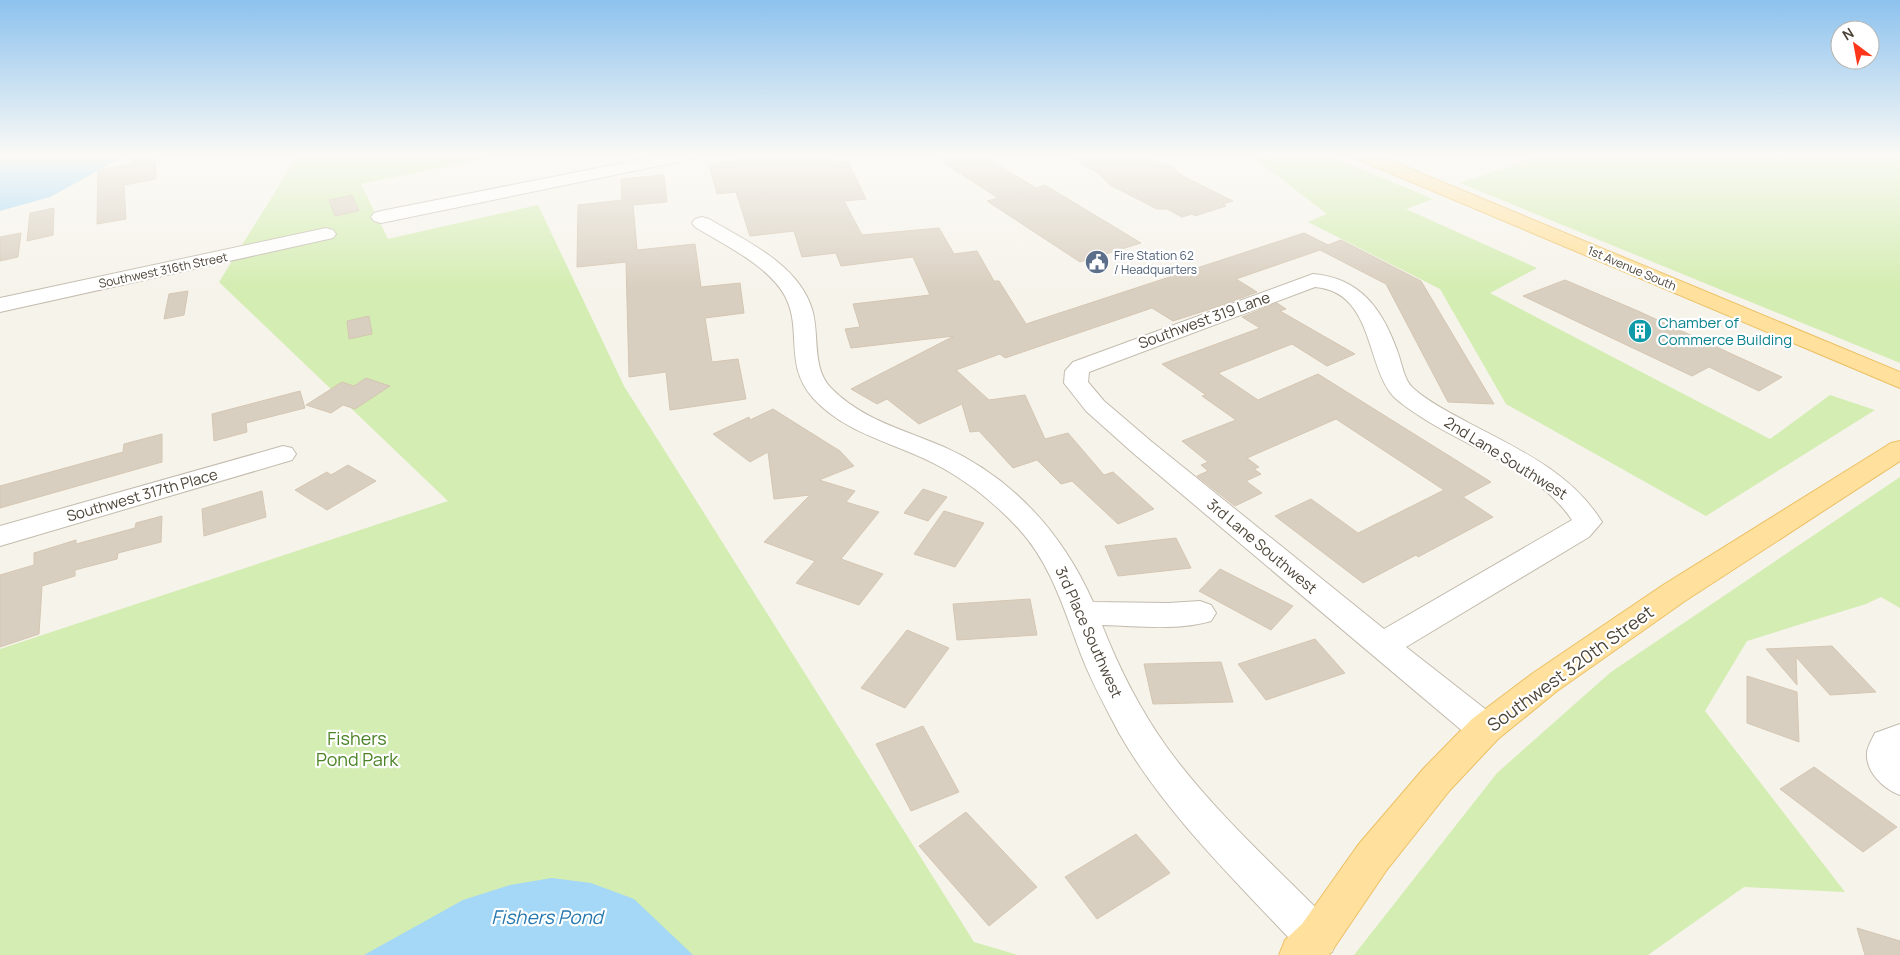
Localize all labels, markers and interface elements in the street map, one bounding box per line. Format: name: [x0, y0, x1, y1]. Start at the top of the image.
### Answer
north arrow: [1830, 20, 1880, 70]
text: N: [1839, 23, 1857, 44]
street label: 1st Avenue South: [1585, 242, 1679, 294]
place label: Fire Station 62 / Headquarters: [1114, 247, 1197, 278]
street label: Southwest 316th Street: [97, 248, 229, 292]
public building icon: Fire Station 62 / Headquarters: [1084, 249, 1110, 275]
street label: Southwest 319 Lane: [1135, 286, 1273, 354]
place label: Chamber of Commerce Building: [1658, 312, 1792, 350]
building icon: Chamber of Commerce Building: [1627, 318, 1653, 344]
street label: 2nd Lane Southwest: [1440, 412, 1572, 504]
street label: Southwest 317th Place: [64, 463, 220, 527]
street label: 3rd Lane Southwest: [1202, 494, 1322, 598]
street label: 3rd Place Southwest: [1051, 563, 1127, 701]
street label: Southwest 320th Street: [1482, 599, 1658, 737]
park label: Fishers Pond Park: [316, 726, 399, 771]
water label: Fishers Pond: [491, 904, 606, 930]

